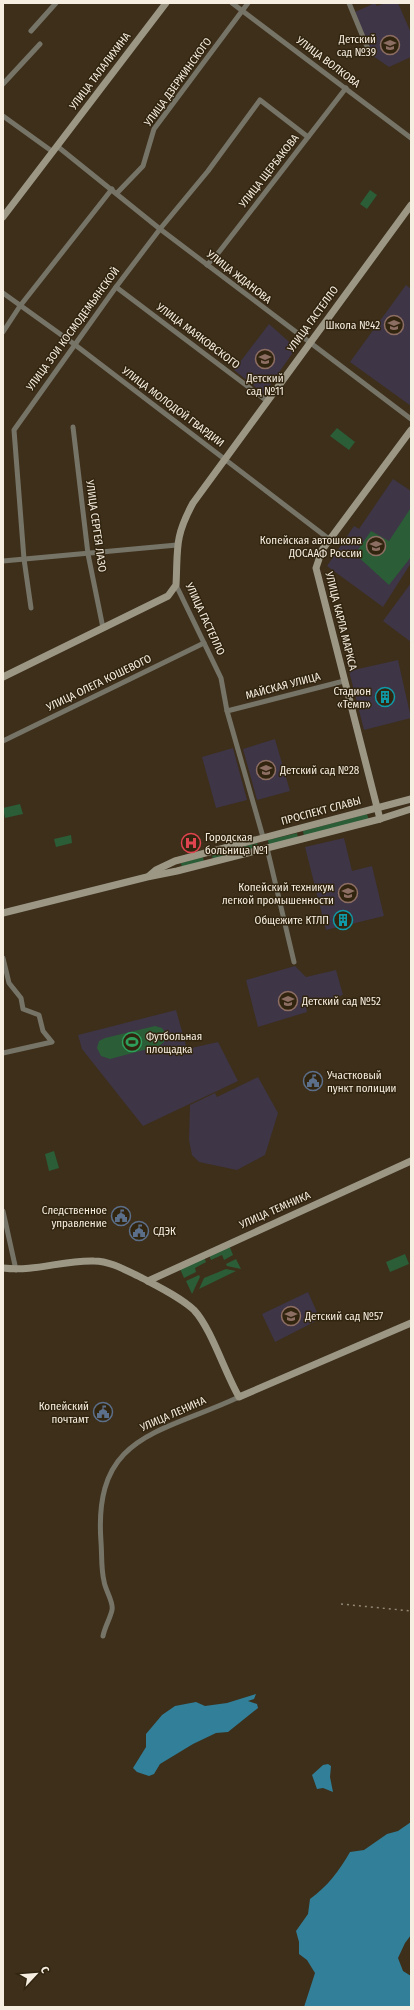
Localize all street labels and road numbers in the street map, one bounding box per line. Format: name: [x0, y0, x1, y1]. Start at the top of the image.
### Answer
street label: УЛИЦА ТАЛАЛИХИНА: [66, 30, 133, 113]
street label: УЛИЦА ВОЛКОВА: [293, 33, 363, 90]
street label: УЛИЦА ДЗЕРЖИНСКОГО: [141, 35, 215, 130]
street label: УЛИЦА ЩЕРБАКОВА: [236, 132, 302, 211]
street label: УЛИЦА ЖДАНОВА: [203, 247, 274, 306]
street label: УЛИЦА ЗОИ КОСМОДЕМЬЯНСКОЙ: [23, 265, 122, 394]
street label: УЛИЦА ГАСТЕЛЛО: [284, 283, 341, 355]
street label: УЛИЦА МАЯКОВСКОГО: [153, 300, 242, 372]
street label: УЛИЦА МОЛОДОЙ ГВАРДИИ: [118, 364, 227, 450]
street label: УЛИЦА СЕРГЕЯ ЛАЗО: [83, 478, 109, 573]
street label: УЛИЦА КАРЛА МАРКСА: [322, 569, 360, 672]
street label: УЛИЦА ГАСТЕЛЛО: [182, 580, 228, 657]
street label: УЛИЦА ОЛЕГА КОШЕВОГО: [44, 652, 154, 714]
street label: МАЙСКАЯ УЛИЦА: [244, 670, 322, 702]
street label: ПРОСПЕКТ СЛАВЫ: [280, 794, 362, 828]
street label: УЛИЦА ТЕМНИКА: [237, 1188, 313, 1232]
street label: УЛИЦА ЛЕНИНА: [137, 1394, 208, 1435]

